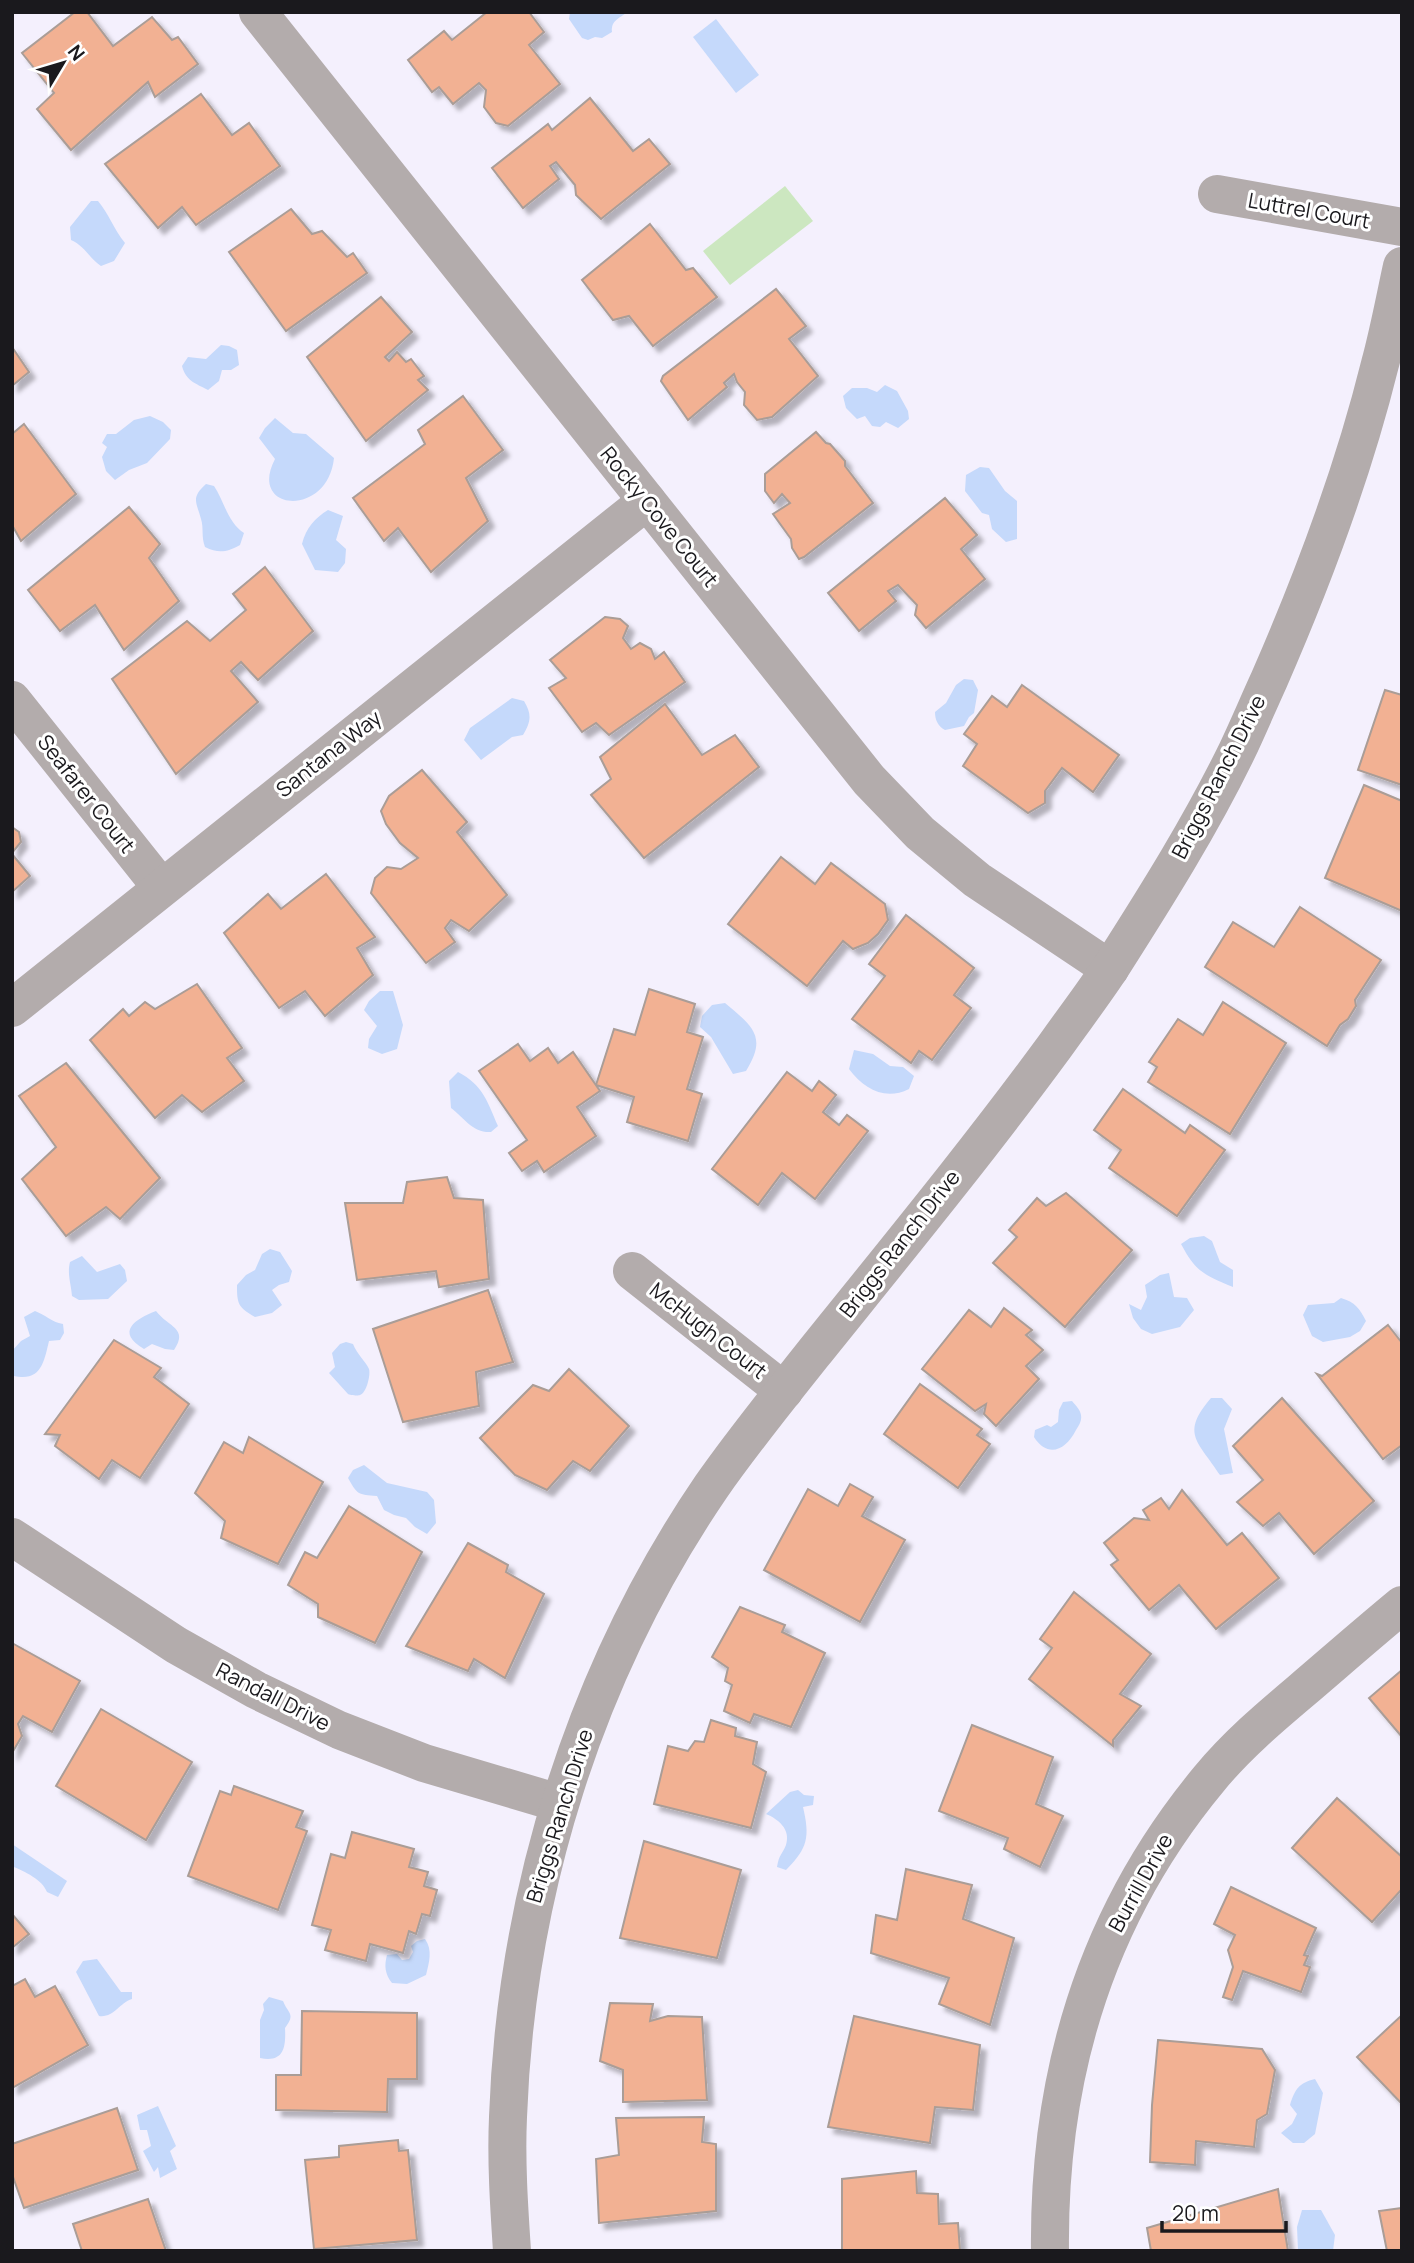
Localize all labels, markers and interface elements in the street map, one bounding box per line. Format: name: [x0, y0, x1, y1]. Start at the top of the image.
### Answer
north arrow: [28, 28, 98, 98]
text: N: [62, 39, 91, 66]
street label: Luttrel Court: [1246, 186, 1372, 235]
street label: Rocky Cove Court: [595, 440, 725, 592]
street label: Briggs Ranch Drive: [1165, 690, 1271, 863]
street label: Santana Way: [270, 703, 387, 803]
street label: Seafarer Court: [32, 729, 142, 858]
street label: Briggs Ranch Drive: [833, 1164, 966, 1323]
street label: McHugh Court: [644, 1276, 773, 1385]
street label: Randall Drive: [212, 1655, 335, 1737]
street label: Briggs Ranch Drive: [519, 1725, 599, 1906]
street label: Burrill Drive: [1102, 1828, 1179, 1937]
scale bar: [1162, 2190, 1286, 2234]
text: 20 m: [1172, 2199, 1219, 2227]

